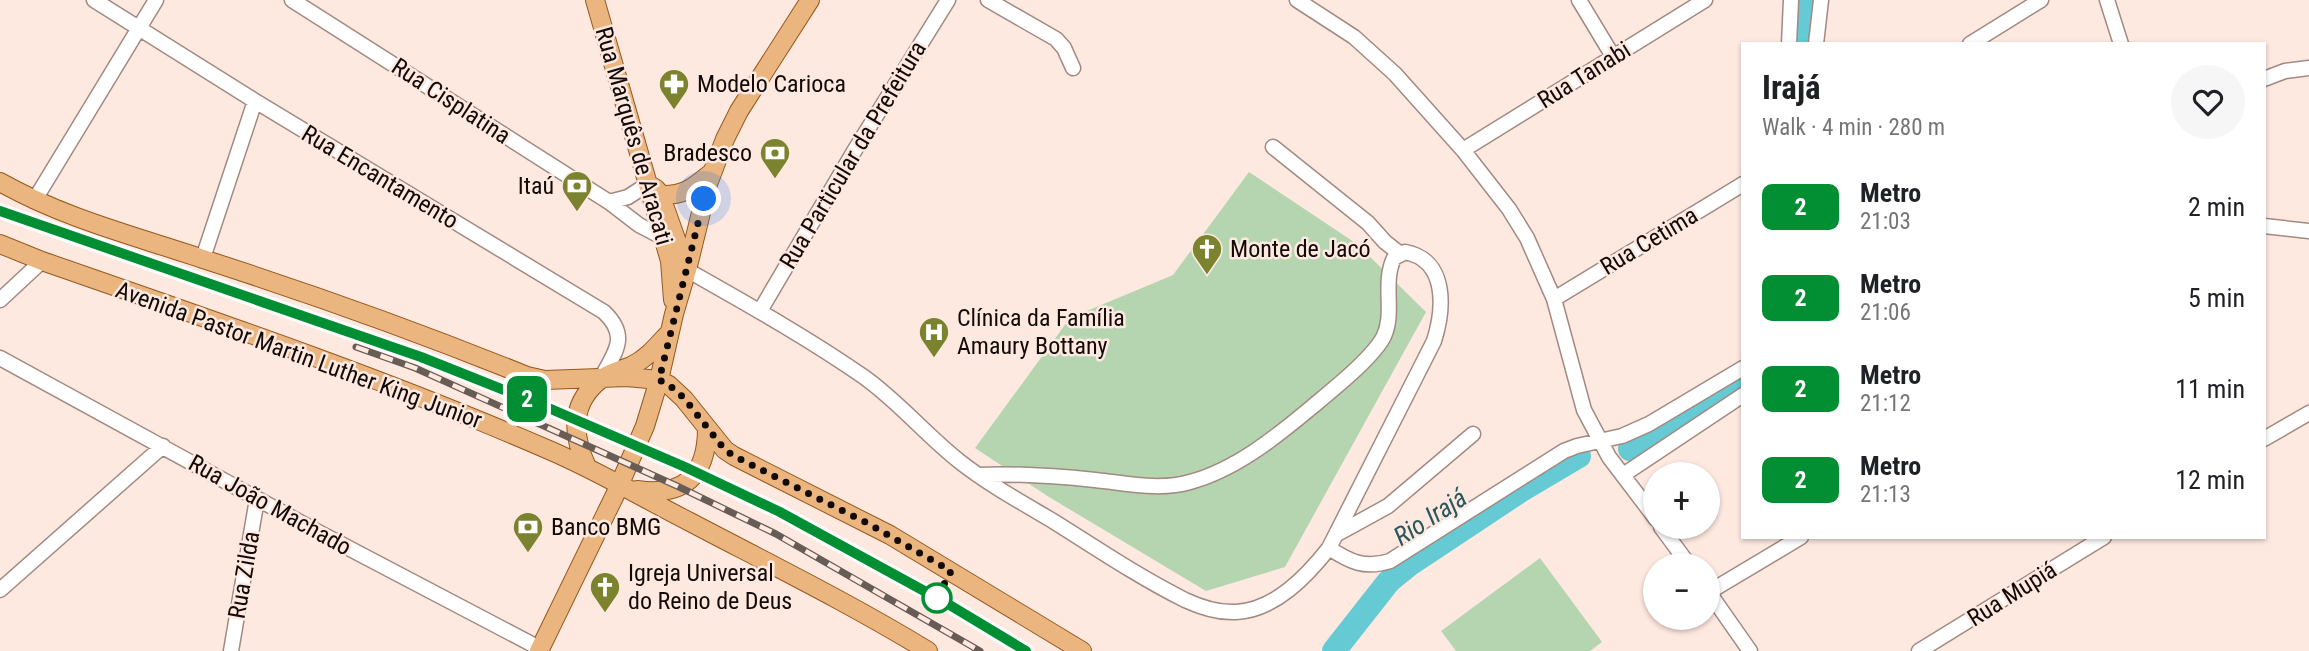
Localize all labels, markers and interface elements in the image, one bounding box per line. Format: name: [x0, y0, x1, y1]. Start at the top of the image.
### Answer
street label: Rua Marquês de Aracati: [589, 24, 679, 248]
street label: Rua Particular da Prefeitura: [774, 36, 932, 274]
street label: Rua Tanabi: [1532, 36, 1636, 114]
street label: Rua Cisplatina: [386, 52, 516, 150]
button: heart: [2171, 65, 2245, 139]
pharmacy icon: Modelo Carioca: [657, 67, 691, 111]
text: Irajá: [1762, 68, 1821, 107]
place label: Modelo Carioca: [697, 70, 846, 98]
text: Walk · 4 min · 280 m: [1762, 114, 1945, 141]
street label: Rua Encantamento: [297, 119, 463, 235]
bank icon: Bradesco: [758, 136, 792, 180]
place label: Bradesco: [663, 139, 752, 167]
bank icon: Itaú: [560, 169, 594, 213]
place label: Itaú: [518, 172, 554, 200]
text: Metro: [1860, 178, 1921, 208]
your location: [686, 181, 721, 216]
text: 2 min: [2188, 192, 2245, 222]
text: 2: [1794, 193, 1807, 221]
street label: Rua Cetima: [1595, 201, 1703, 281]
text: 21:03: [1860, 208, 1911, 235]
church icon: Monte de Jacó: [1190, 232, 1224, 276]
place label: Monte de Jacó: [1230, 235, 1371, 263]
text: Metro: [1860, 269, 1921, 299]
street label: Avenida Pastor Martin Luther King Junior: [112, 276, 486, 434]
text: 5 min: [2188, 283, 2245, 313]
text: 2: [1794, 284, 1807, 312]
text: 21:06: [1860, 299, 1911, 326]
place label: Clínica da Família Amaury Bottany: [957, 304, 1125, 360]
hospital icon: Clínica da Família Amaury Bottany: [917, 315, 951, 359]
text: Metro: [1860, 360, 1921, 390]
text: 11 min: [2175, 374, 2245, 404]
text: 2: [1794, 375, 1807, 403]
line badge: 2: [504, 376, 550, 422]
text: 2: [521, 385, 533, 413]
text: 21:12: [1860, 390, 1911, 417]
street label: Rua João Machado: [184, 449, 356, 561]
text: Metro: [1860, 451, 1921, 481]
map controls: [1643, 462, 1720, 630]
button: +: [1643, 462, 1720, 539]
text: 12 min: [2175, 465, 2245, 495]
text: 2: [1794, 466, 1807, 494]
text: 21:13: [1860, 481, 1911, 508]
water label: Rio Irajá: [1388, 482, 1473, 552]
bank icon: Banco BMG: [511, 510, 545, 554]
place label: Banco BMG: [551, 513, 661, 541]
street label: Rua Zilda: [223, 529, 265, 621]
button: −: [1643, 553, 1720, 630]
street label: Rua Mupiá: [1962, 556, 2062, 632]
place label: Igreja Universal do Reino de Deus: [628, 559, 792, 615]
church icon: Igreja Universal do Reino de Deus: [588, 570, 622, 614]
unlabelled marker: [922, 583, 952, 613]

